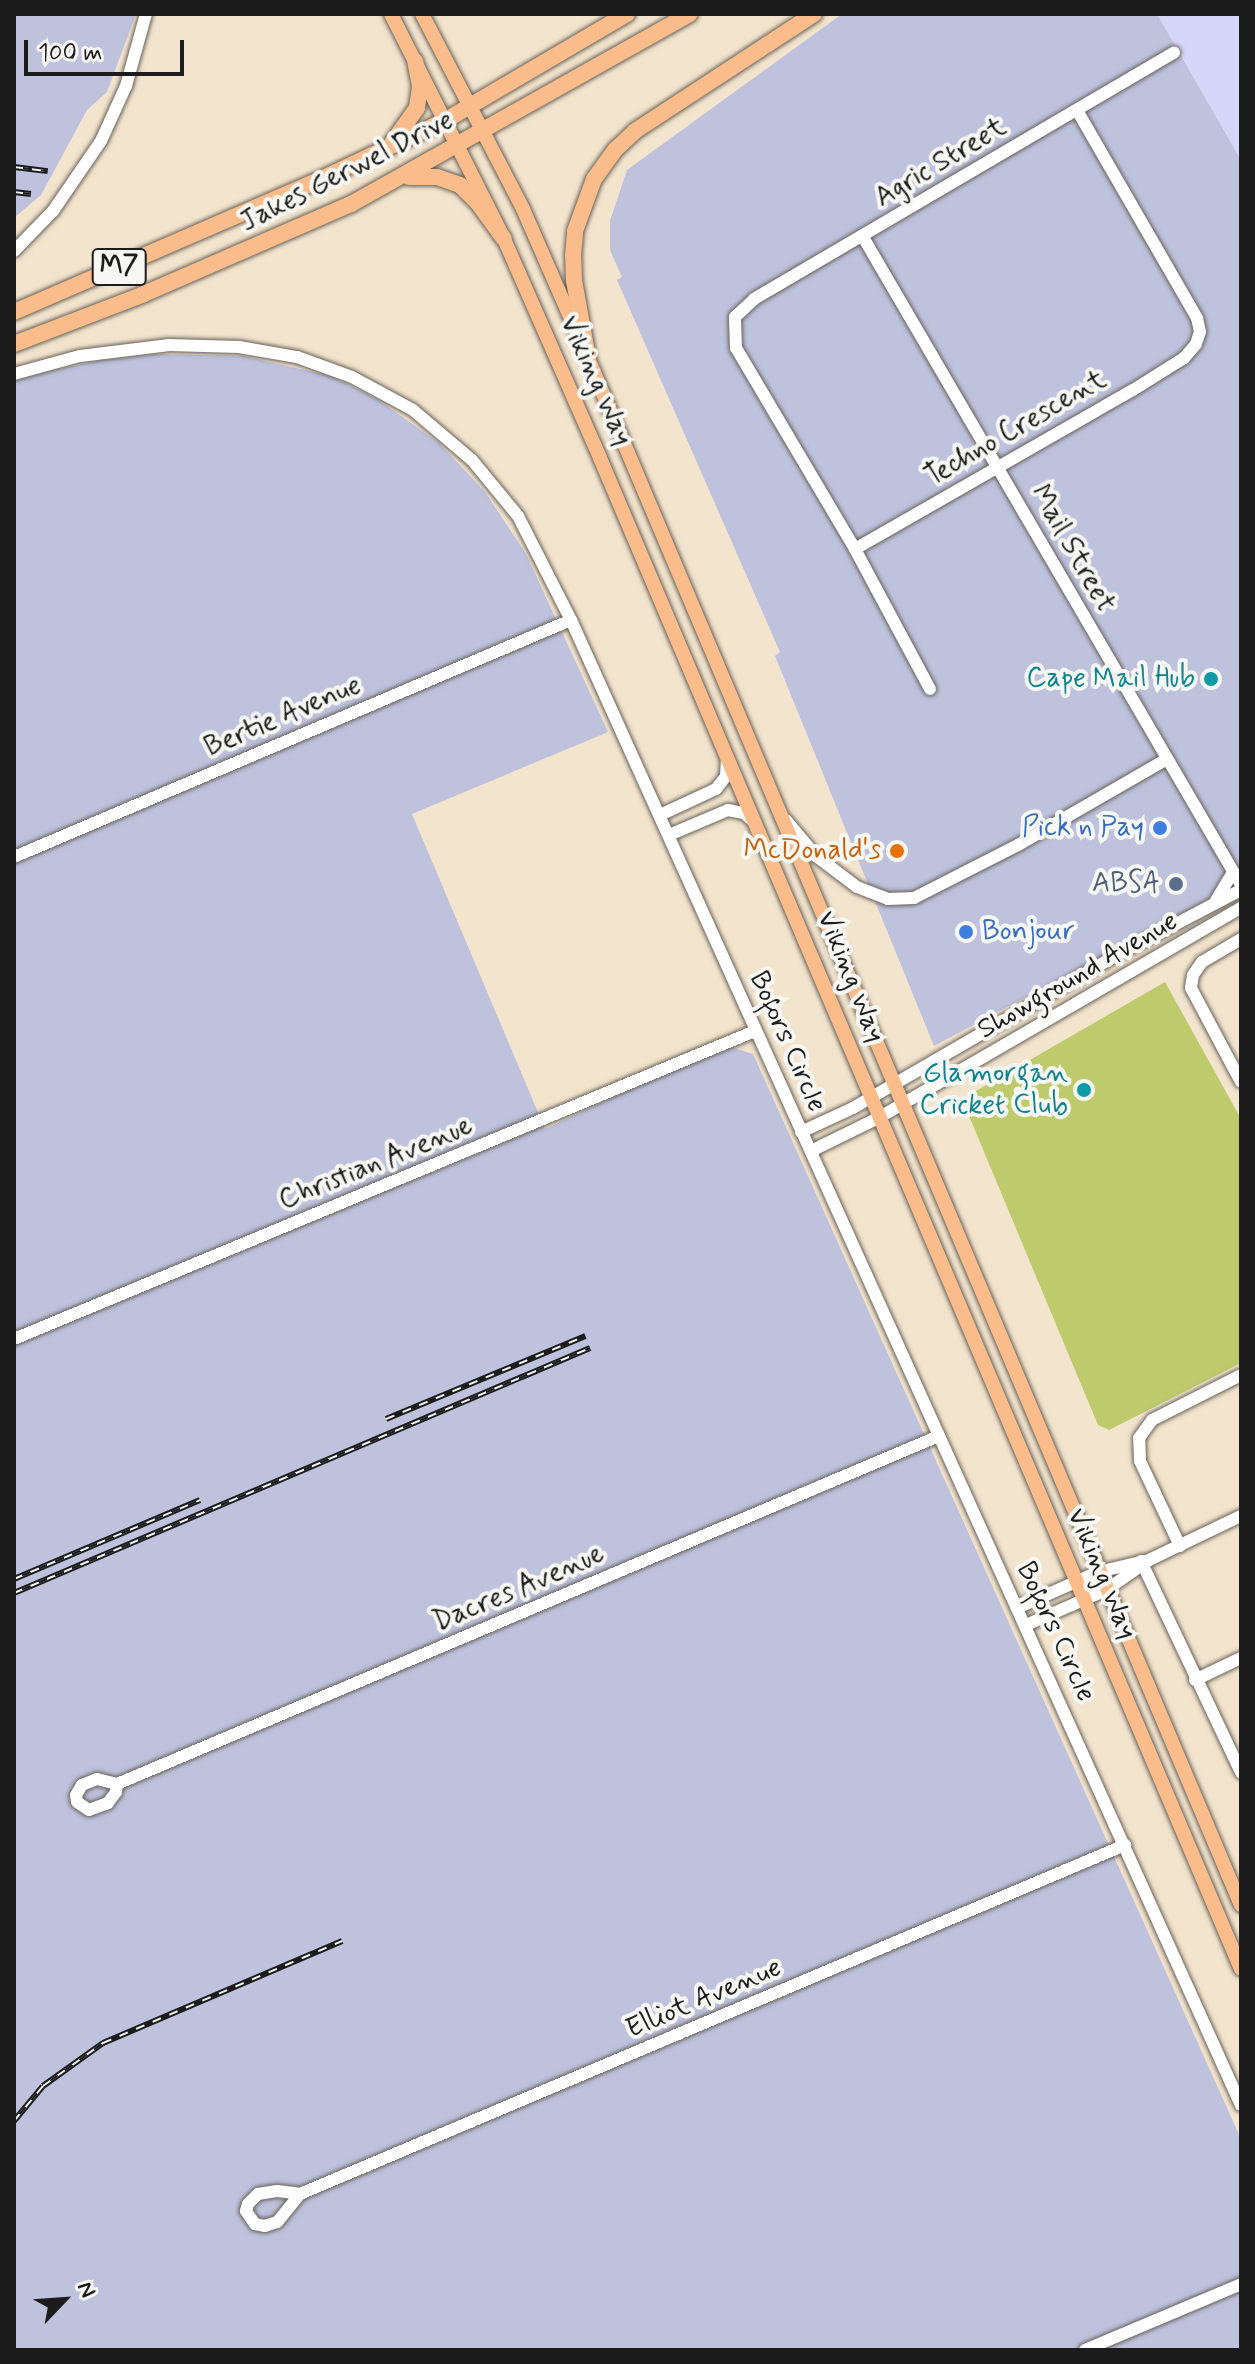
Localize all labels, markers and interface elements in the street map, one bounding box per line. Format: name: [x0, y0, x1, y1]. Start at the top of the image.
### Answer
scale bar: [28, 24, 188, 74]
text: 100 m: [38, 38, 102, 69]
street label: Jakes Gerwel Drive: [236, 104, 458, 240]
street label: Agric Street: [869, 111, 1013, 215]
road number: M7: [91, 245, 147, 289]
street label: Viking Way: [551, 309, 639, 453]
street label: Techno Crescent: [924, 366, 1108, 492]
street label: Mail Street: [1022, 480, 1122, 618]
place label: Cape Mail Hub: [1020, 662, 1195, 696]
street label: Bertie Avenue: [198, 668, 368, 766]
marker: Cape Mail Hub: [1202, 670, 1220, 688]
place label: Pick n Pay: [1021, 811, 1144, 845]
marker: Pick n Pay: [1151, 819, 1169, 837]
place label: McDonald's: [744, 834, 881, 868]
marker: McDonald's: [888, 842, 906, 860]
place label: ABSA: [1092, 867, 1160, 901]
marker: ABSA: [1167, 875, 1185, 893]
street label: Showground Avenue: [969, 904, 1187, 1048]
street label: Viking Way: [808, 905, 892, 1049]
place label: Bonjour: [982, 915, 1075, 949]
marker: Bonjour: [957, 923, 975, 941]
street label: Bofors Circle: [741, 966, 833, 1118]
place label: Glamorgan Cricket Club: [919, 1057, 1068, 1123]
marker: Glamorgan Cricket Club: [1075, 1081, 1093, 1099]
street label: Christian Avenue: [276, 1110, 476, 1218]
street label: Viking Way: [1058, 1502, 1144, 1646]
street label: Dacres Avenue: [430, 1538, 608, 1640]
street label: Bofors Circle: [1008, 1556, 1102, 1708]
street label: Elliot Avenue: [623, 1952, 785, 2046]
north arrow: [24, 2260, 104, 2340]
text: N: [70, 2277, 102, 2302]

